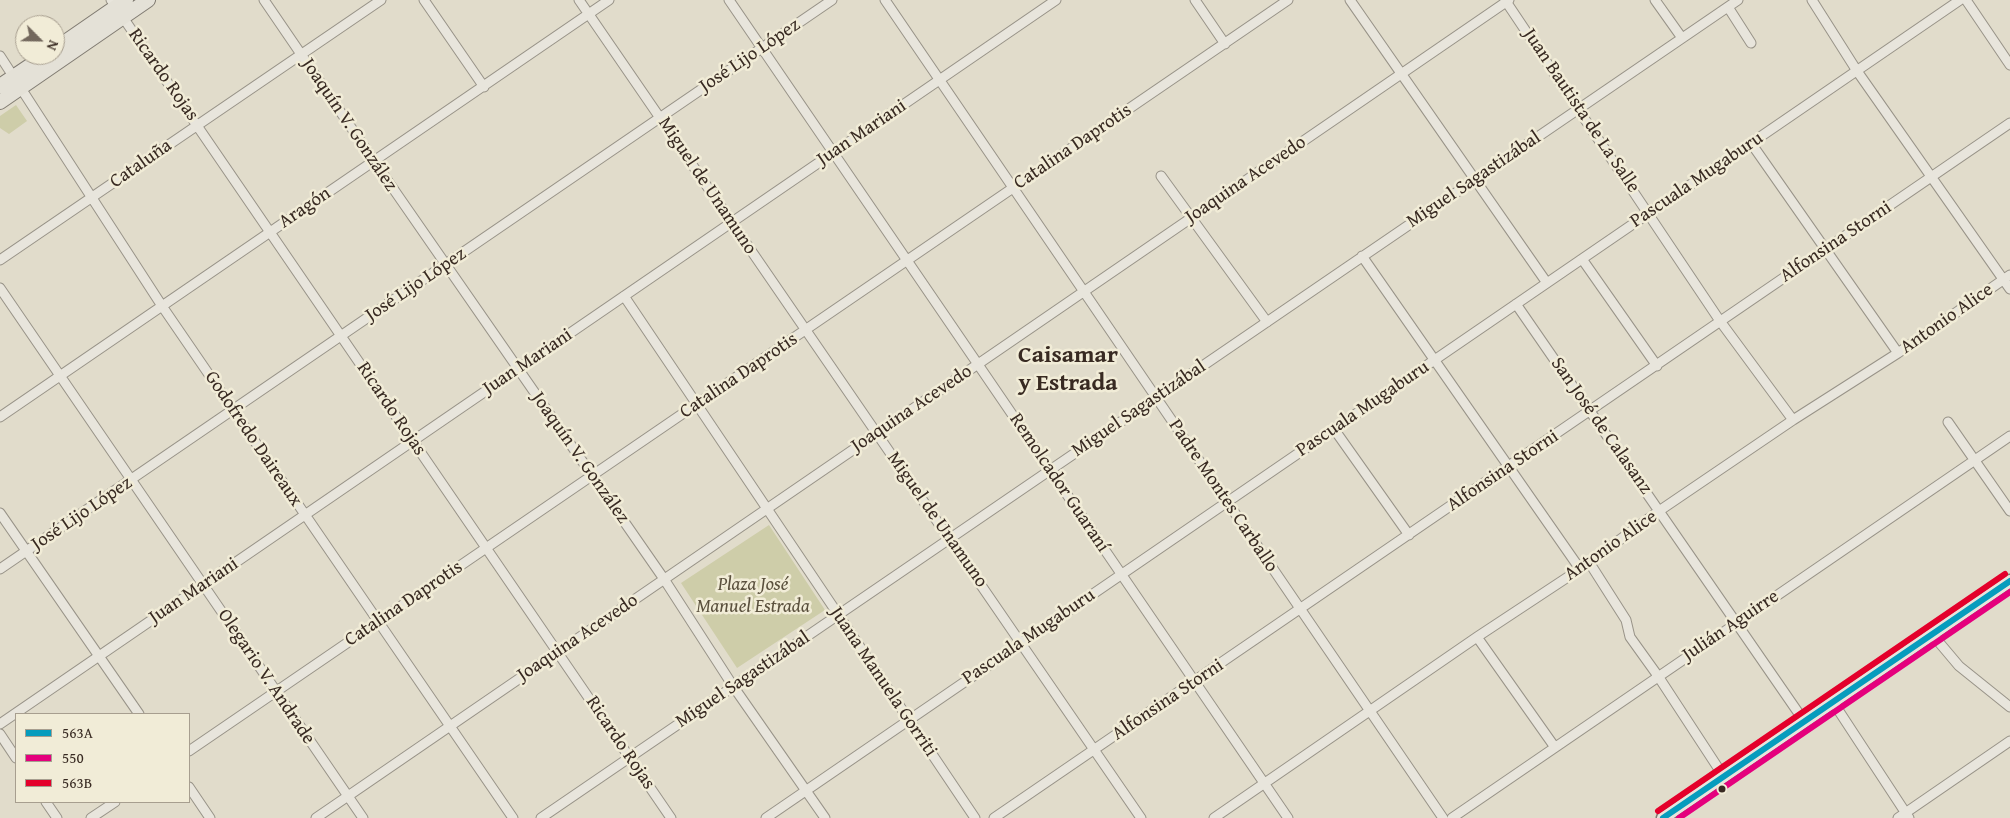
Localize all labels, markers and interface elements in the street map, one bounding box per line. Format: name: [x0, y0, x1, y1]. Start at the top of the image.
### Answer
street label: José Lijo López: [695, 14, 805, 98]
north arrow: [15, 15, 65, 65]
street label: Ricardo Rojas: [123, 24, 203, 126]
street label: Juan Bautista de La Salle: [1518, 25, 1644, 197]
text: N: [42, 37, 64, 54]
street label: Joaquín V. González: [296, 54, 402, 196]
street label: Juan Mariani: [813, 95, 911, 171]
street label: Catalina Daprotis: [1010, 99, 1136, 195]
street label: Miguel de Unamuno: [653, 113, 761, 259]
street label: Miguel Sagastizábal: [1403, 127, 1545, 233]
street label: Pascuala Mugaburu: [1626, 127, 1768, 233]
street label: Joaquina Acevedo: [1181, 131, 1311, 229]
street label: Cataluña: [106, 135, 176, 193]
street label: Aragón: [275, 182, 335, 234]
street label: Alfonsina Storni: [1776, 196, 1896, 288]
street label: José Lijo López: [361, 243, 471, 327]
street label: Antonio Alice: [1896, 279, 1998, 359]
street label: Juan Mariani: [479, 324, 577, 400]
street label: Catalina Daprotis: [676, 328, 802, 424]
district label: Caisamar y Estrada: [1018, 342, 1118, 398]
street label: San José de Calasanz: [1545, 353, 1657, 499]
street label: Miguel Sagastizábal: [1068, 356, 1210, 462]
street label: Pascuala Mugaburu: [1292, 356, 1434, 462]
street label: Ricardo Rojas: [351, 358, 431, 460]
street label: Joaquina Acevedo: [847, 360, 977, 458]
street label: Godofredo Daireaux: [199, 367, 307, 511]
street label: Joaquín V. González: [526, 388, 634, 528]
street label: Remolcador Guaraní: [1004, 409, 1114, 557]
street label: Padre Montes Carballo: [1163, 415, 1283, 577]
street label: Alfonsina Storni: [1443, 425, 1563, 517]
street label: Miguel de Unamuno: [882, 448, 992, 592]
street label: José Lijo López: [27, 472, 137, 556]
street label: Antonio Alice: [1560, 506, 1662, 586]
street label: Juan Mariani: [145, 553, 243, 629]
street label: Catalina Daprotis: [341, 556, 467, 652]
park label: Plaza José Manuel Estrada: [696, 574, 810, 618]
street label: Pascuala Mugaburu: [958, 584, 1100, 690]
street label: Julián Aguirre: [1678, 585, 1784, 667]
street label: Joaquina Acevedo: [513, 589, 643, 687]
street label: Juana Manuela Gorriti: [824, 603, 942, 761]
street label: Olegario V. Andrade: [212, 605, 320, 749]
street label: Miguel Sagastizábal: [672, 627, 814, 733]
street label: Alfonsina Storni: [1108, 654, 1228, 746]
street label: Ricardo Rojas: [580, 692, 660, 794]
legend: [15, 713, 190, 803]
text: 563A: [62, 722, 93, 743]
text: 550: [62, 747, 84, 768]
text: 563B: [62, 772, 92, 793]
unlabelled marker: [1717, 784, 1727, 794]

